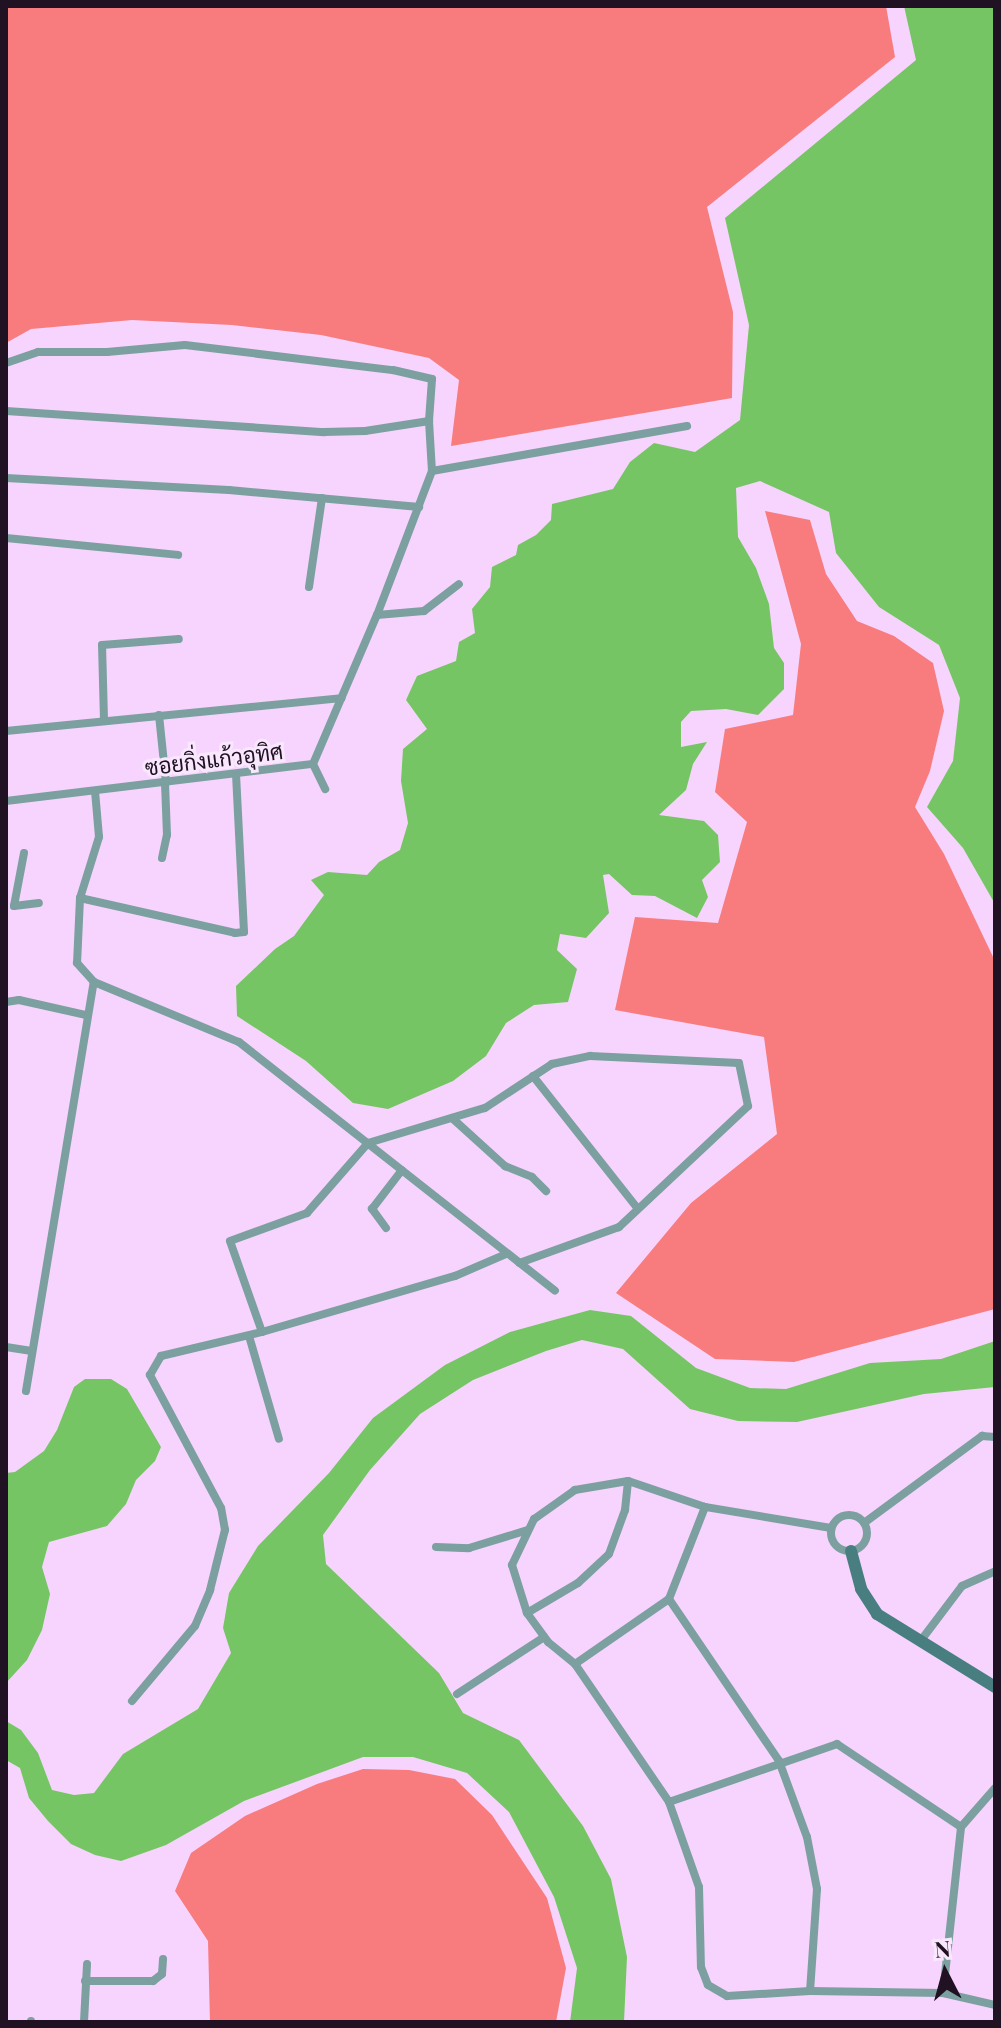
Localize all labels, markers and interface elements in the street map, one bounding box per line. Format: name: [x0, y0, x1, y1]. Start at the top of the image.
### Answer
street label: ซอยกิ่งแก้วอุทิศ: [143, 737, 285, 781]
north arrow: [905, 1932, 985, 2012]
text: N: [933, 1932, 952, 1964]

